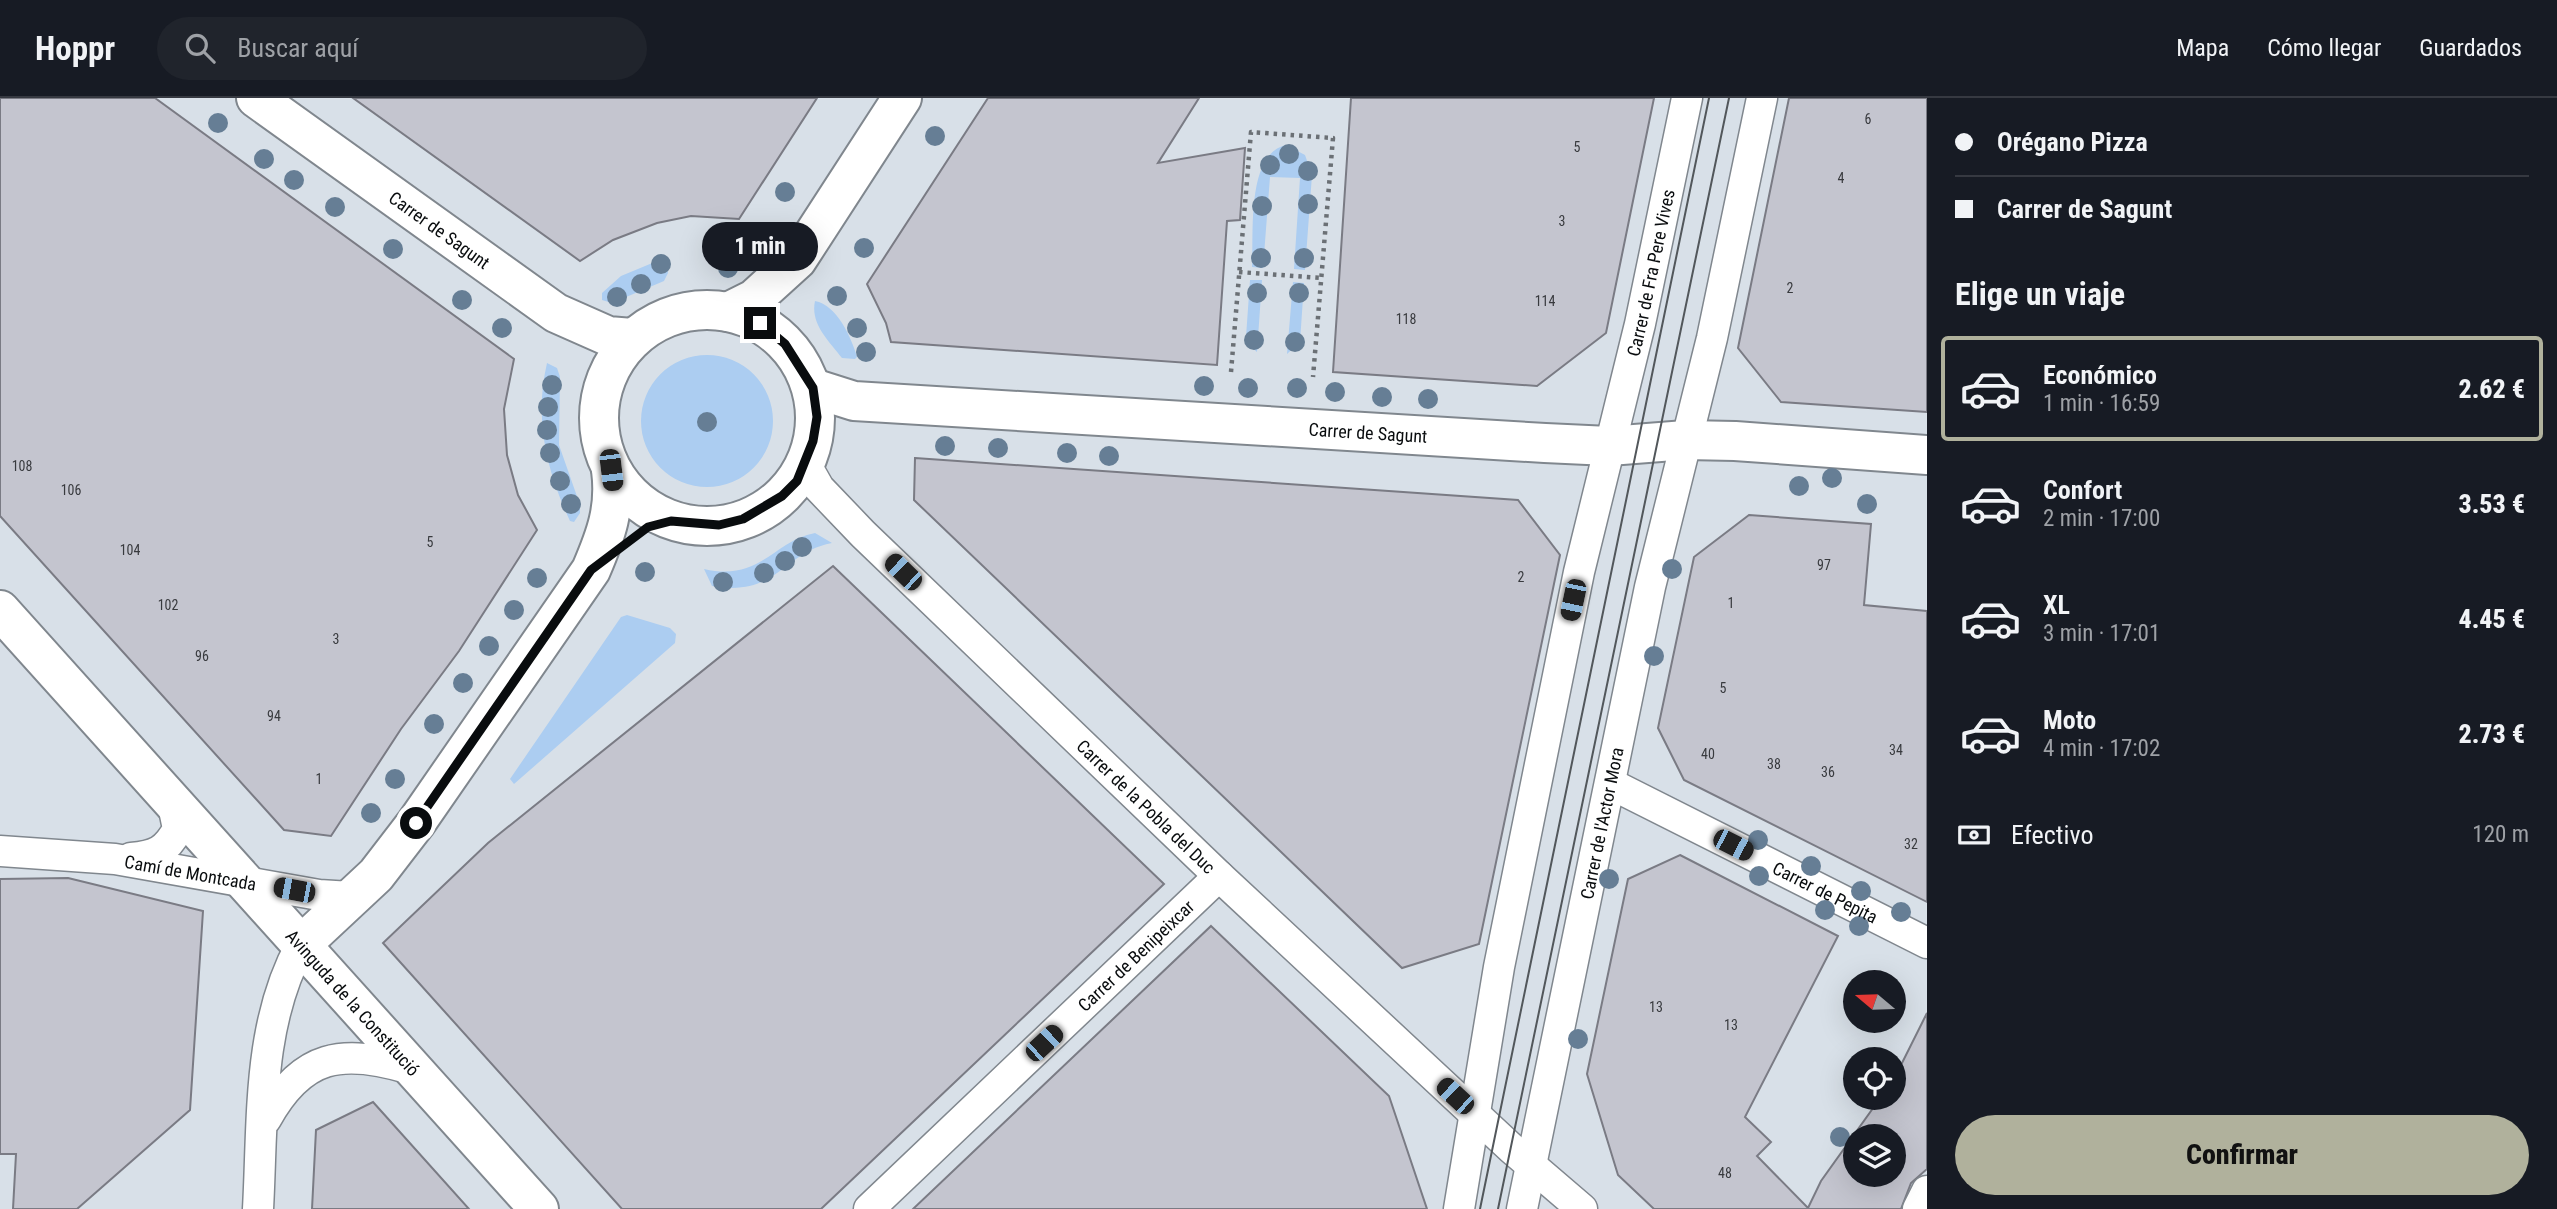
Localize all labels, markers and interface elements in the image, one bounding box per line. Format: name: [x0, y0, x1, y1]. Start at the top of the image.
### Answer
search box: [157, 17, 647, 80]
text: Hoppr: [35, 29, 115, 68]
icon: search: [181, 29, 219, 67]
text: Buscar aquí: [237, 33, 358, 63]
text: Mapa: [2176, 34, 2229, 62]
text: Cómo llegar: [2267, 34, 2381, 62]
text: Guardados: [2419, 34, 2522, 62]
house number: 6: [1865, 111, 1872, 127]
text: Orégano Pizza: [1997, 127, 2148, 157]
house number: 5: [1574, 139, 1581, 155]
house number: 4: [1838, 170, 1845, 186]
street label: Carrer de Sagunt: [385, 187, 494, 273]
street label: Carrer de Fra Pere Vives: [1622, 187, 1678, 358]
text: Carrer de Sagunt: [1997, 194, 2172, 224]
house number: 3: [1559, 213, 1565, 229]
callout: 1 min: [702, 222, 818, 271]
text: 1 min: [734, 233, 786, 260]
text: Elige un viaje: [1955, 275, 2125, 313]
house number: 2: [1787, 280, 1794, 296]
house number: 114: [1535, 293, 1555, 309]
route end: [744, 307, 776, 339]
house number: 118: [1396, 311, 1416, 327]
icon: car: [1959, 357, 2022, 420]
text: Económico: [2043, 360, 2157, 390]
text: 2.62 €: [2458, 374, 2525, 404]
text: 1 min · 16:59: [2043, 390, 2160, 417]
street label: Carrer de Sagunt: [1308, 418, 1428, 446]
car: [599, 448, 624, 492]
house number: 108: [12, 458, 32, 474]
icon: car: [1959, 472, 2022, 535]
text: Confort: [2043, 475, 2122, 505]
house number: 106: [61, 482, 81, 498]
text: 3.53 €: [2458, 489, 2525, 519]
text: 2 min · 17:00: [2043, 505, 2160, 532]
house number: 5: [427, 534, 434, 550]
house number: 104: [120, 542, 140, 558]
car: [881, 550, 926, 594]
house number: 97: [1817, 557, 1831, 573]
house number: 2: [1518, 569, 1525, 585]
car: [1559, 577, 1588, 623]
icon: car: [1959, 587, 2022, 650]
text: XL: [2043, 590, 2070, 620]
house number: 1: [1728, 595, 1734, 611]
house number: 102: [158, 597, 178, 613]
text: 4.45 €: [2458, 604, 2525, 634]
text: 3 min · 17:01: [2043, 620, 2160, 647]
house number: 3: [333, 631, 339, 647]
house number: 96: [195, 648, 209, 664]
house number: 5: [1720, 680, 1727, 696]
icon: car: [1959, 702, 2022, 765]
text: Moto: [2043, 705, 2096, 735]
house number: 94: [267, 708, 281, 724]
text: 2.73 €: [2458, 719, 2525, 749]
street label: Carrer de la Pobla del Duc: [1073, 735, 1220, 877]
text: 4 min · 17:02: [2043, 735, 2160, 762]
house number: 34: [1889, 742, 1903, 758]
street label: Carrer de l'Actor Mora: [1576, 745, 1627, 901]
house number: 40: [1701, 746, 1715, 762]
house number: 38: [1767, 756, 1781, 772]
house number: 36: [1821, 764, 1835, 780]
house number: 1: [316, 771, 322, 787]
route start: [400, 807, 432, 839]
icon: cash: [1955, 816, 1993, 854]
text: Efectivo: [2011, 820, 2093, 850]
text: 120 m: [2472, 821, 2529, 848]
car: [1710, 826, 1757, 864]
house number: 32: [1904, 836, 1918, 852]
street label: Camí de Montcada: [123, 850, 258, 894]
street label: Carrer de Pepita: [1770, 857, 1881, 927]
car: [272, 876, 317, 904]
street label: Carrer de Benipeixcar: [1073, 895, 1198, 1015]
street label: Avinguda de la Constitució: [282, 925, 424, 1080]
north arrow: [1843, 970, 1906, 1032]
map controls: [1843, 970, 1906, 1187]
house number: 13: [1649, 999, 1663, 1015]
house number: 13: [1724, 1017, 1738, 1033]
car: [1022, 1021, 1067, 1065]
button: locate: [1843, 1047, 1906, 1110]
car: [1433, 1074, 1478, 1118]
button: Confirmar: [1955, 1115, 2529, 1195]
button: layers: [1843, 1124, 1906, 1187]
house number: 48: [1718, 1165, 1732, 1181]

